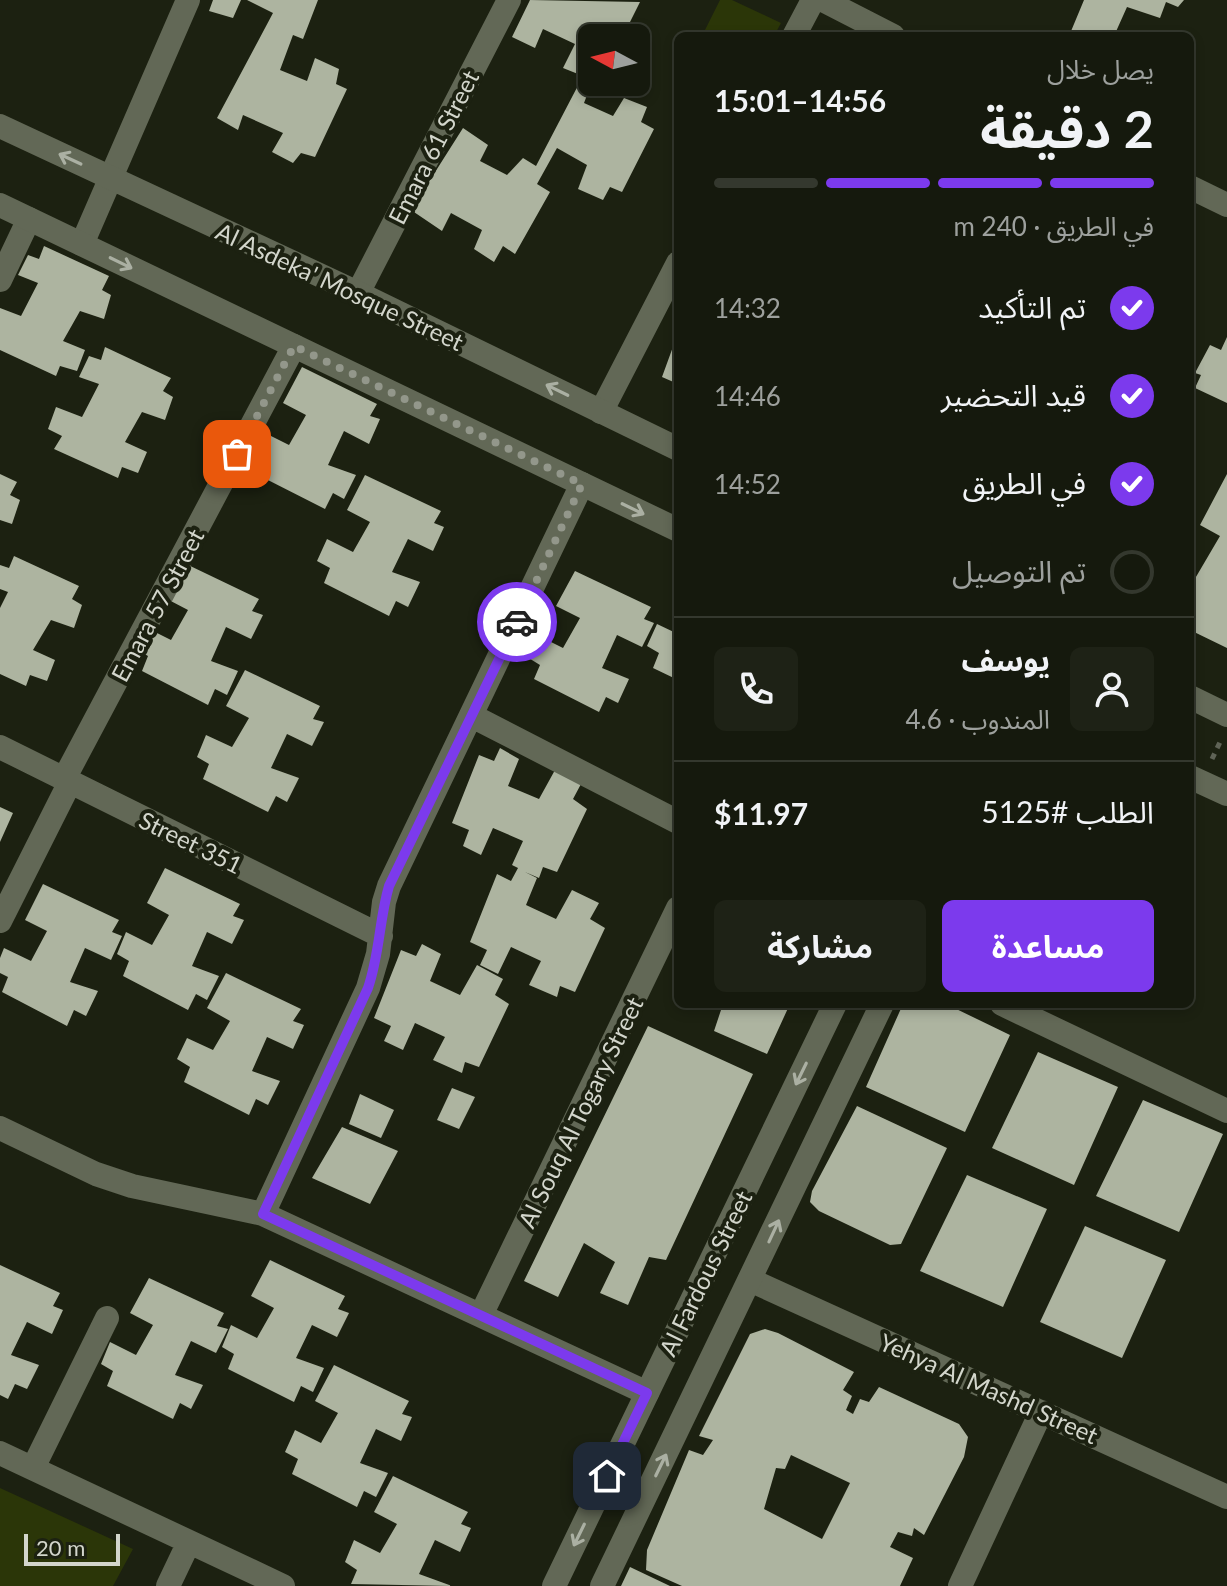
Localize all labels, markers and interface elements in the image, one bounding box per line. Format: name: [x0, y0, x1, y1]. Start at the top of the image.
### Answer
north arrow: [578, 24, 650, 96]
map controls: [578, 24, 650, 96]
text: يصل خلال: [1047, 53, 1154, 85]
street label: Emara 61 Street: [382, 65, 484, 229]
text: 14:56–15:01: [714, 82, 886, 118]
text: 2 دقيقة: [980, 97, 1154, 159]
one-way arrow: [58, 151, 82, 166]
text: في الطريق · 240 m: [954, 210, 1154, 242]
street label: Al Asdeka' Mosque Street: [212, 216, 469, 356]
one-way arrow: [108, 256, 132, 271]
icon: check: [1110, 286, 1154, 330]
text: تم التأكيد: [978, 288, 1086, 324]
text: 14:32: [714, 292, 781, 324]
icon: check: [1110, 374, 1154, 418]
text: قيد التحضير: [941, 376, 1086, 412]
text: 14:46: [714, 380, 781, 412]
one-way arrow: [546, 382, 570, 397]
pin: [203, 420, 271, 488]
icon: bag: [215, 432, 259, 476]
icon: check: [1110, 462, 1154, 506]
text: في الطريق: [962, 464, 1086, 500]
text: 14:52: [714, 468, 781, 500]
one-way arrow: [620, 502, 644, 517]
street label: Emara 57 Street: [105, 523, 210, 686]
text: تم التوصيل: [952, 552, 1086, 588]
courier: [477, 582, 557, 662]
icon: car: [495, 600, 539, 644]
text: يوسف: [962, 641, 1050, 677]
button: phone: [714, 647, 798, 731]
button: person: [1070, 647, 1154, 731]
text: المندوب · 4.6: [905, 703, 1050, 735]
text: الطلب #5125: [981, 793, 1154, 829]
text: $11.97: [714, 795, 808, 831]
street label: Street 351: [135, 805, 247, 879]
button: مشاركة: [714, 900, 926, 992]
button: مساعدة: [942, 900, 1154, 992]
street label: Al Souq Al Togary Street: [511, 992, 649, 1232]
one-way arrow: [793, 1062, 808, 1086]
street label: Al Fardous Street: [652, 1185, 758, 1360]
one-way arrow: [767, 1220, 782, 1244]
street label: Yehya Al Mashd Street: [875, 1327, 1103, 1449]
pin: [573, 1442, 641, 1510]
icon: home: [585, 1454, 629, 1498]
one-way arrow: [653, 1454, 669, 1478]
one-way arrow: [571, 1523, 586, 1547]
scale bar: [24, 1530, 120, 1566]
text: 20 m: [36, 1534, 85, 1561]

